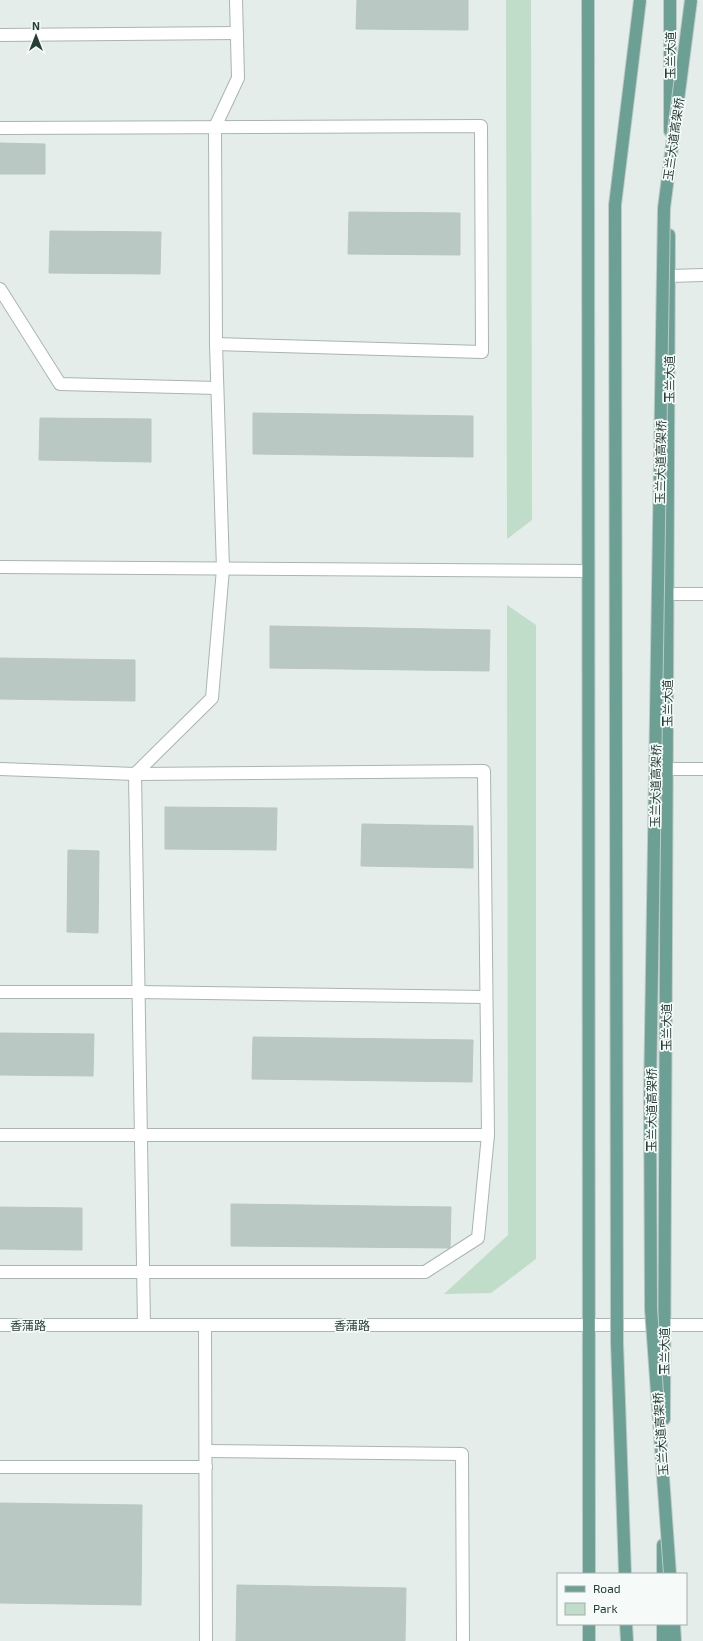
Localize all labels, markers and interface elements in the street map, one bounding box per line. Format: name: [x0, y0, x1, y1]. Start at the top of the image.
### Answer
north arrow: [16, 16, 56, 56]
text: N: [32, 19, 40, 32]
street label: 玉兰大道: [663, 31, 677, 79]
street label: 玉兰大道高架桥: [660, 96, 686, 182]
street label: 玉兰大道: [662, 355, 676, 403]
street label: 玉兰大道高架桥: [652, 420, 668, 504]
street label: 玉兰大道: [660, 679, 674, 727]
street label: 玉兰大道高架桥: [647, 744, 663, 828]
street label: 玉兰大道: [659, 1003, 673, 1051]
street label: 玉兰大道高架桥: [644, 1068, 658, 1152]
street label: 香蒲路: [10, 1318, 46, 1332]
street label: 香蒲路: [334, 1318, 370, 1332]
street label: 玉兰大道: [657, 1327, 671, 1375]
street label: 玉兰大道高架桥: [650, 1392, 670, 1476]
legend: [557, 1573, 687, 1625]
text: Road: [593, 1581, 621, 1595]
text: Park: [593, 1601, 618, 1615]

